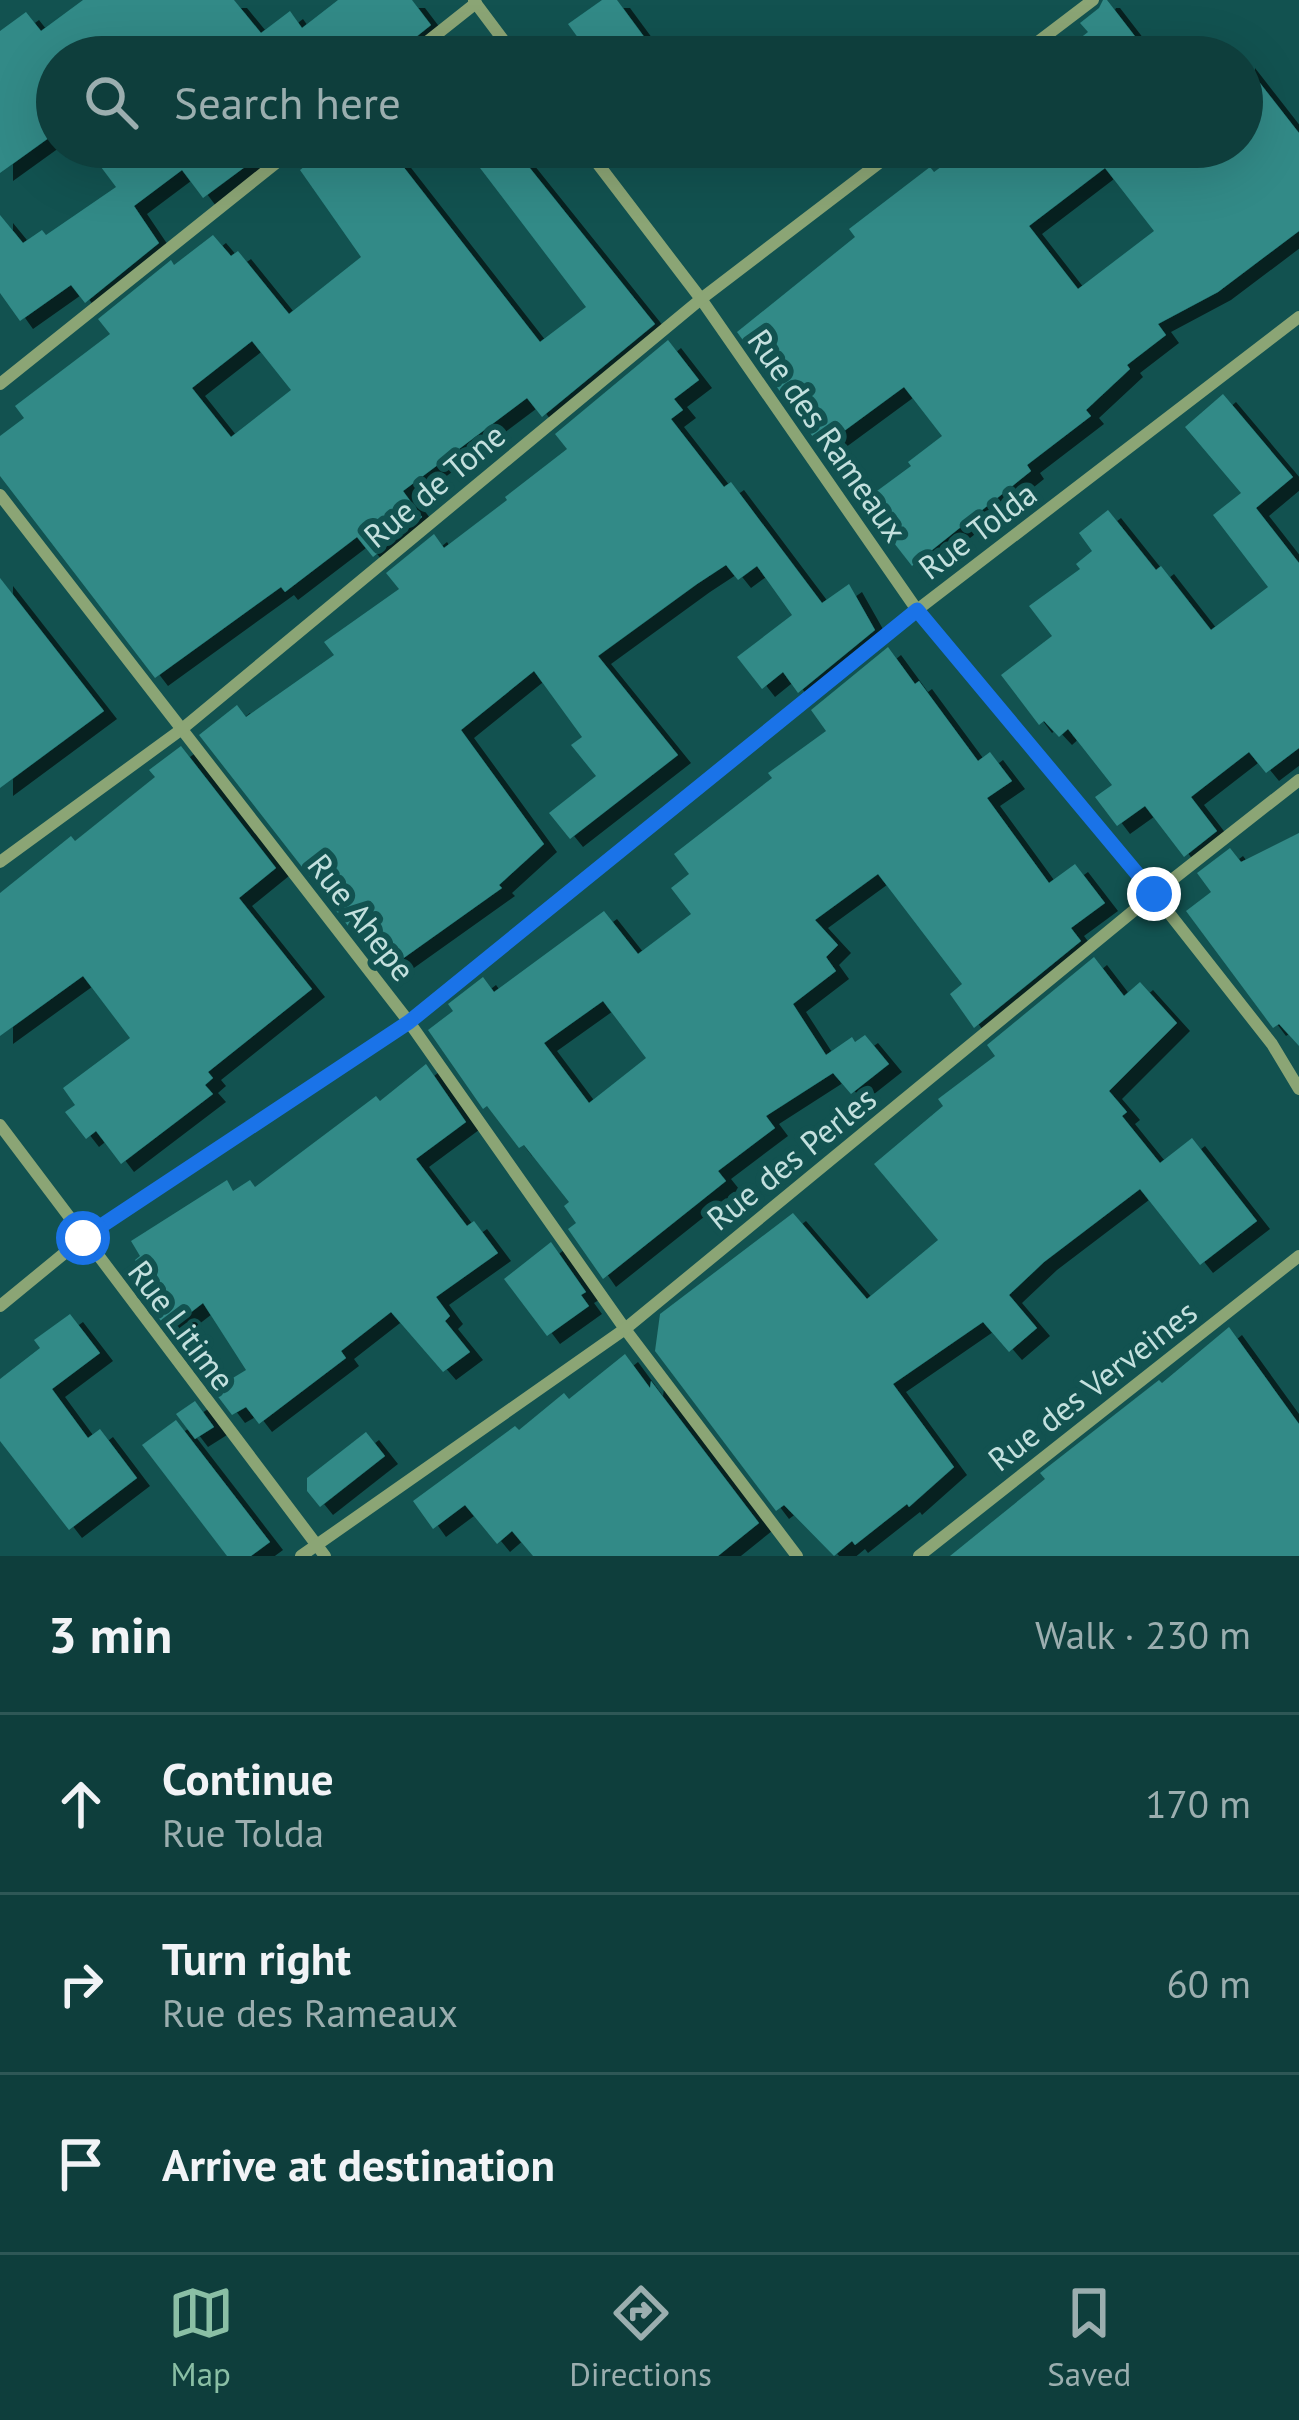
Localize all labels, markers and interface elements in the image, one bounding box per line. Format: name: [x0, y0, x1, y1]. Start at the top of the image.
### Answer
search box: [36, 36, 1263, 168]
icon: search: [78, 69, 144, 135]
text: Search here: [174, 73, 401, 131]
street label: Rue des Rameaux: [739, 320, 917, 550]
street label: Rue de Tone: [354, 413, 514, 557]
street label: Rue Tolda: [909, 472, 1045, 588]
street label: Rue Ahepe: [299, 845, 425, 989]
route end: [1127, 867, 1181, 921]
street label: Rue des Perles: [698, 1077, 884, 1239]
route start: [56, 1211, 110, 1265]
street label: Rue Litime: [119, 1251, 245, 1399]
street label: Rue des Verveines: [979, 1290, 1205, 1480]
text: 3 min: [48, 1601, 172, 1667]
text: Walk · 230 m: [1035, 1609, 1251, 1660]
text: Continue: [162, 1749, 334, 1807]
icon: ahead: [48, 1771, 114, 1837]
text: 170 m: [1145, 1778, 1251, 1829]
text: Rue Tolda: [162, 1807, 324, 1858]
text: Turn right: [162, 1929, 351, 1987]
icon: right: [48, 1951, 114, 2017]
text: 60 m: [1166, 1958, 1251, 2009]
text: Rue des Rameaux: [162, 1987, 458, 2038]
icon: arrive: [48, 2131, 114, 2197]
text: Arrive at destination: [162, 2135, 555, 2193]
tab: Map: [168, 2280, 234, 2395]
tab: Directions: [569, 2280, 712, 2395]
tab: Saved: [1047, 2280, 1131, 2395]

